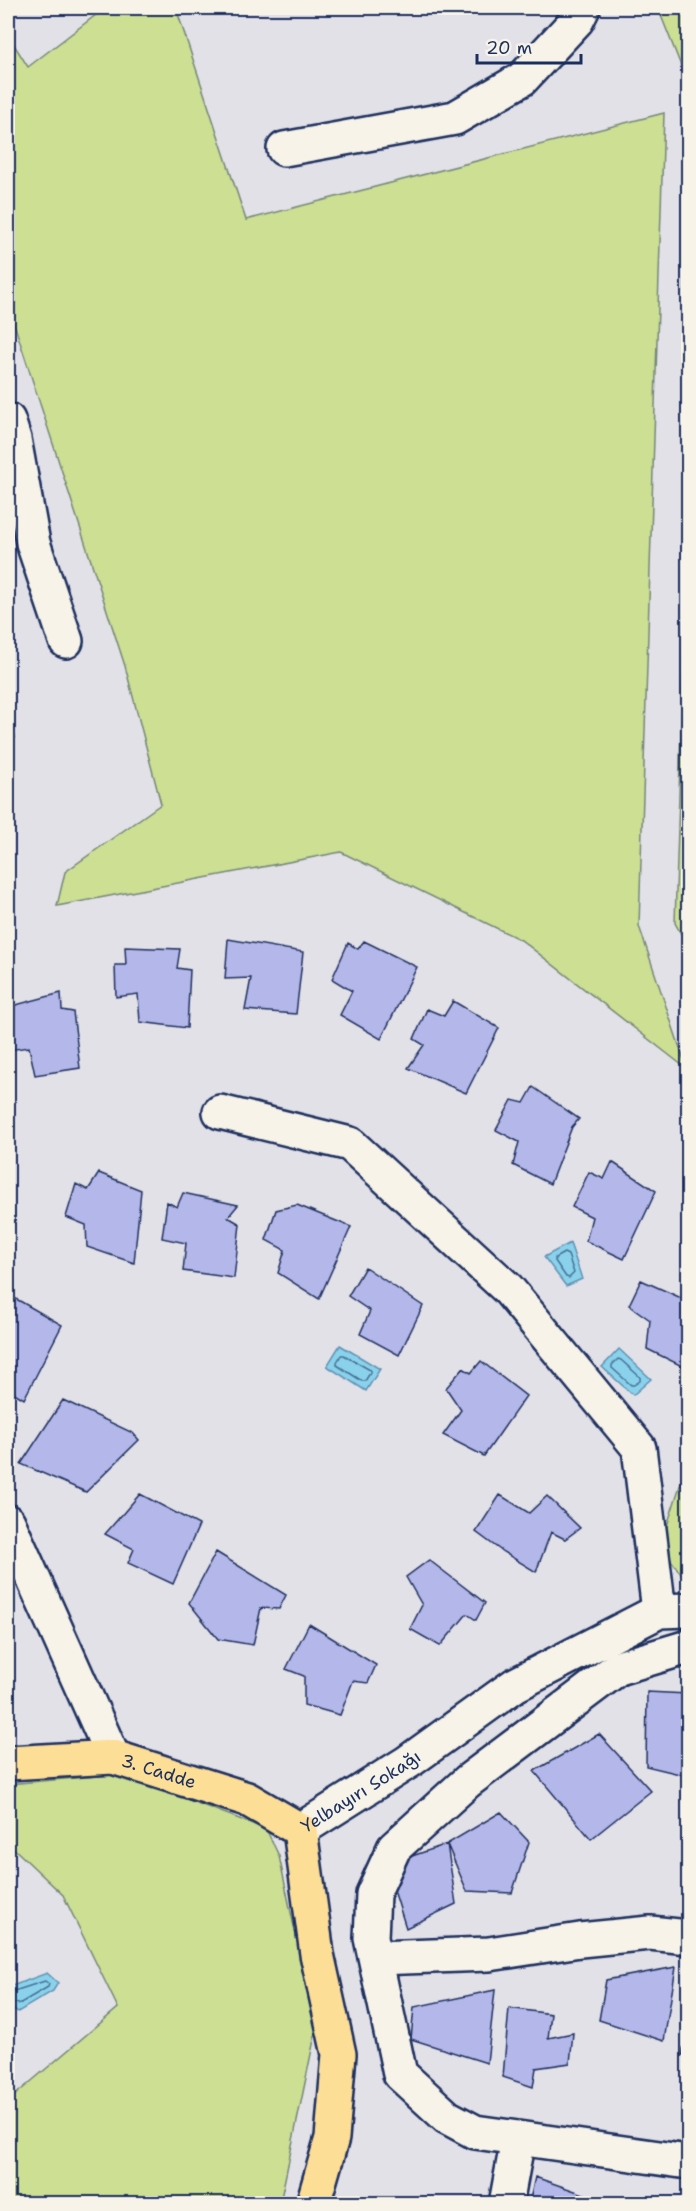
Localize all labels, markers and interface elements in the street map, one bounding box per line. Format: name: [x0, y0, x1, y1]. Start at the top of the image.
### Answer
scale bar: [477, 27, 580, 65]
text: 20 m: [486, 36, 532, 60]
street label: Yelbayırı Sokağı: [296, 1745, 426, 1838]
street label: 3. Cadde: [118, 1748, 199, 1794]

